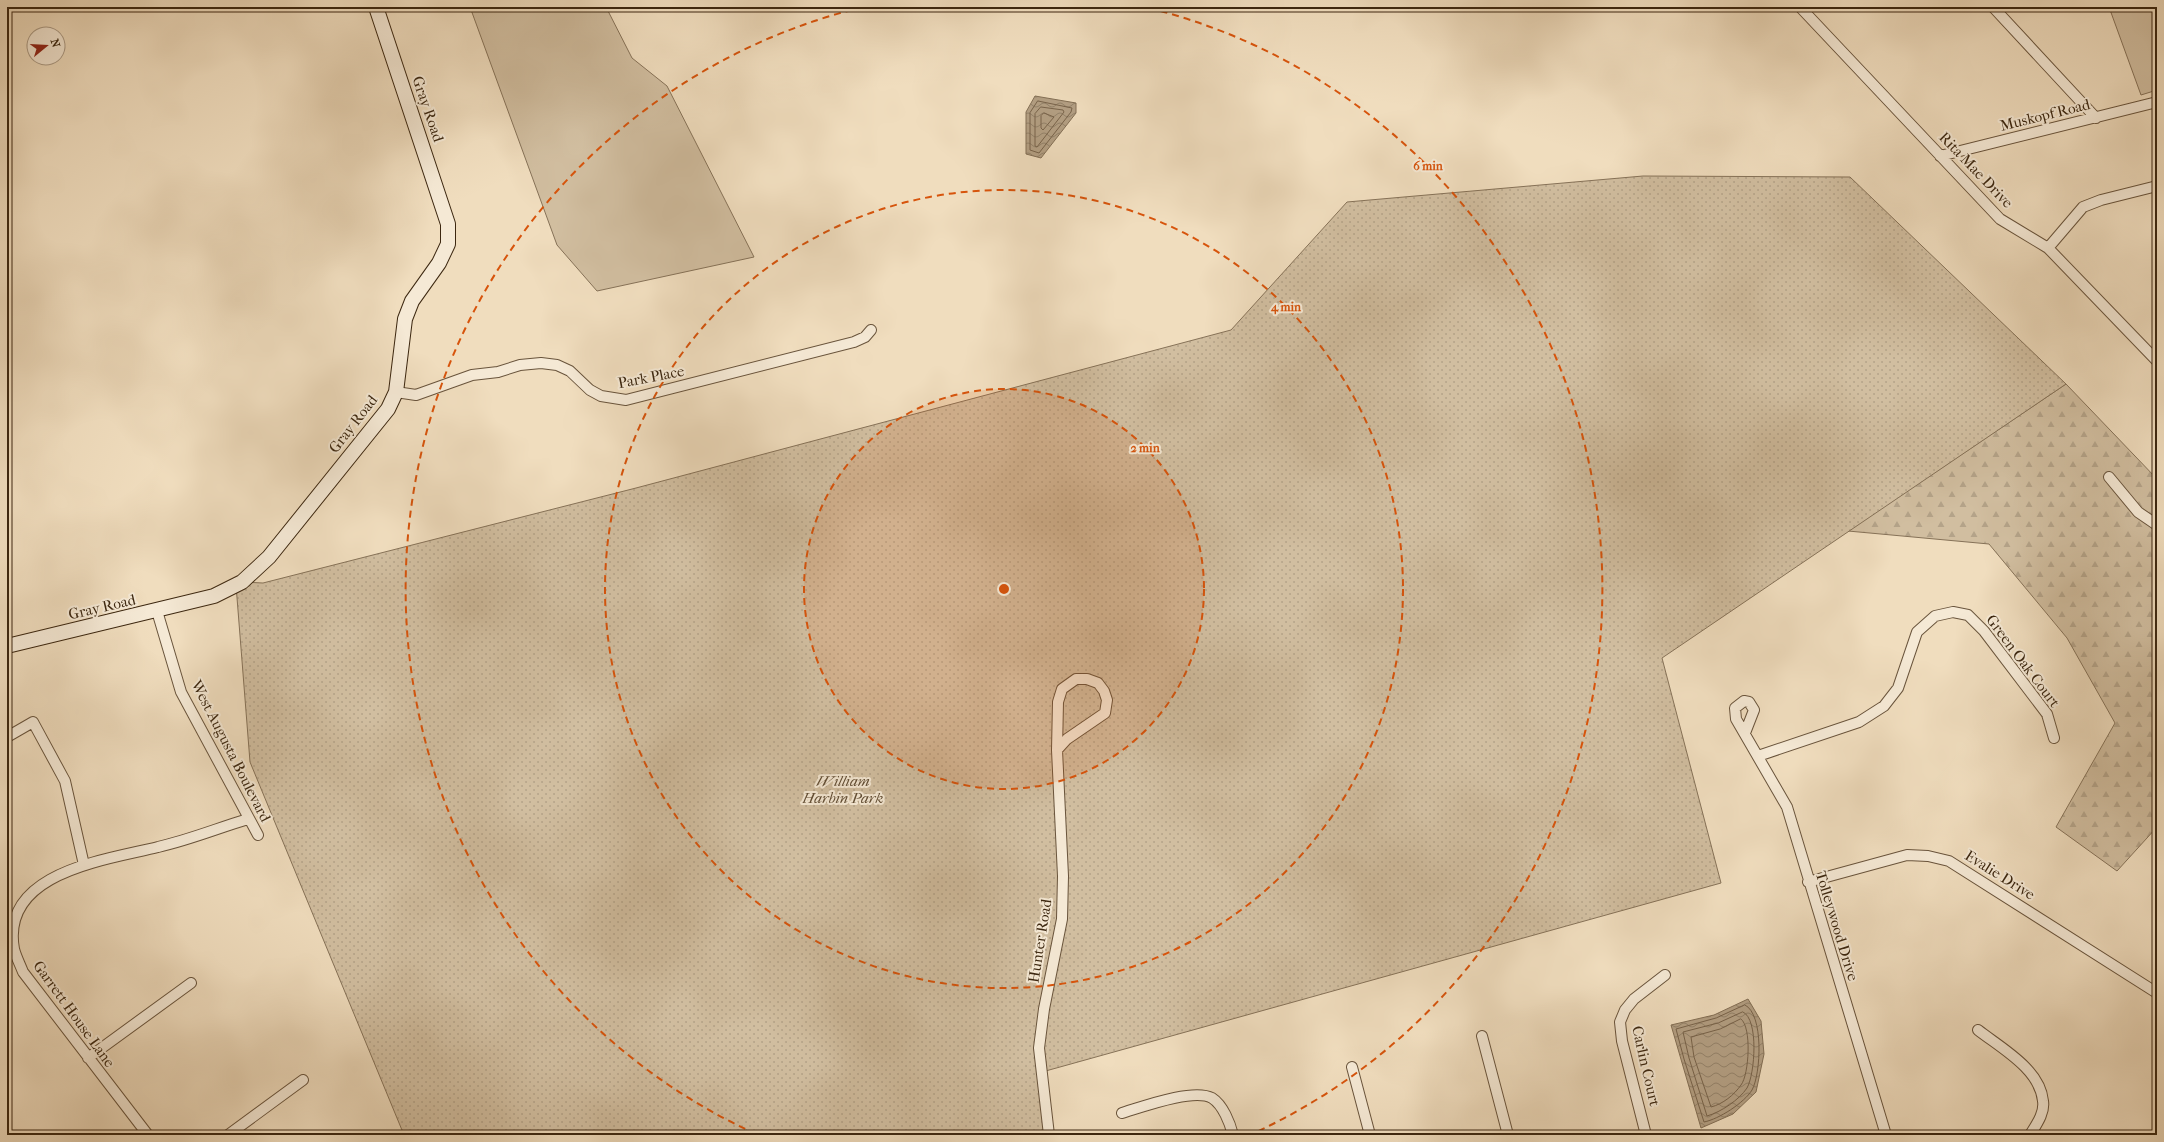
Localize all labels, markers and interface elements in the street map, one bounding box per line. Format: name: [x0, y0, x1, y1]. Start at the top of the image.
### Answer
north arrow: [26, 26, 66, 66]
text: N: [48, 37, 63, 50]
street label: Gray Road: [408, 74, 448, 145]
street label: Muskopf Road: [1998, 95, 2093, 135]
street label: Rita Mae Drive: [1935, 128, 2017, 212]
text: 6 min: [1413, 159, 1444, 173]
text: 4 min: [1270, 300, 1302, 315]
street label: Park Place: [616, 362, 686, 392]
street label: Gray Road: [325, 391, 382, 456]
text: 2 min: [1130, 441, 1161, 455]
centre of rings: [997, 582, 1011, 596]
street label: Gray Road: [67, 590, 138, 623]
street label: Green Oak Court: [1982, 611, 2064, 711]
street label: West Augusta Boulevard: [187, 676, 275, 826]
park label: William Harbin Park: [802, 772, 884, 807]
street label: Evalie Drive: [1962, 846, 2039, 904]
street label: Tolleywood Drive: [1812, 869, 1862, 984]
street label: Hunter Road: [1024, 897, 1056, 984]
street label: Garrett House Lane: [29, 957, 119, 1071]
street label: Carlin Court: [1628, 1024, 1664, 1108]

